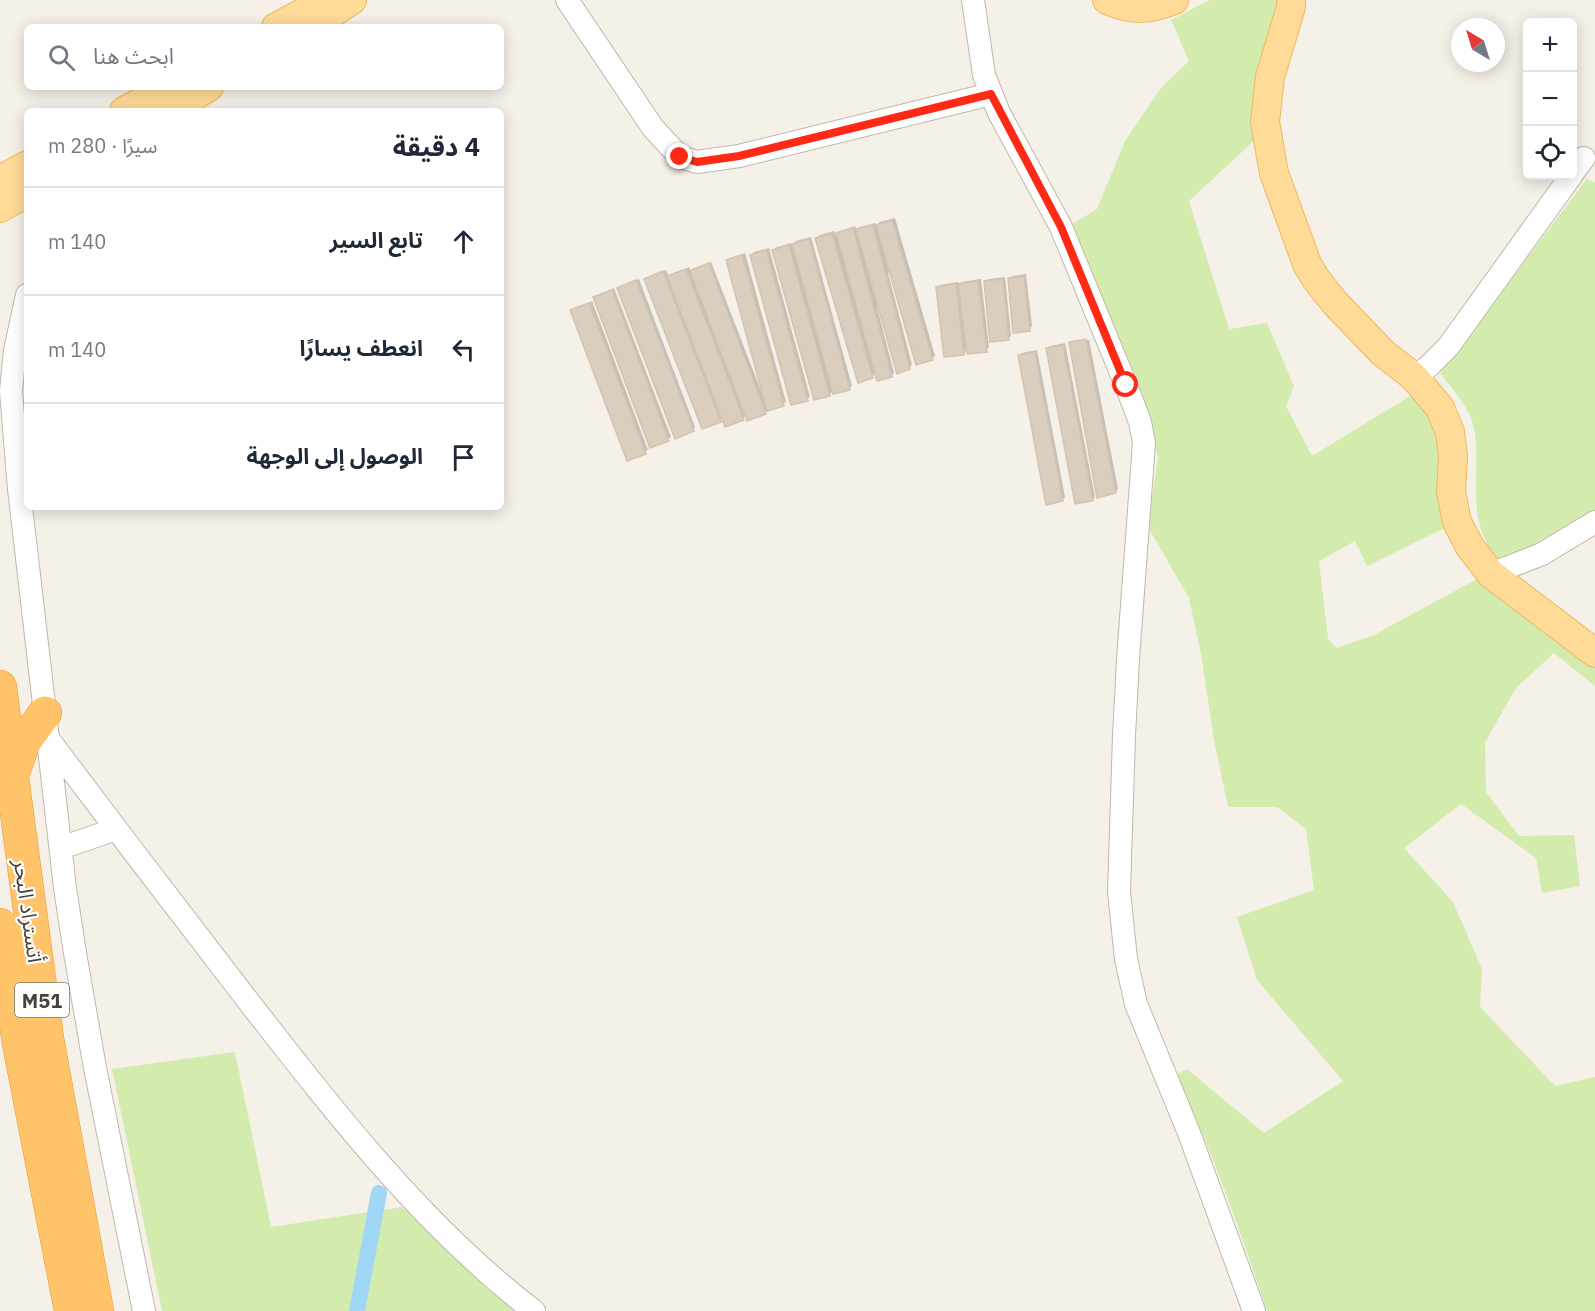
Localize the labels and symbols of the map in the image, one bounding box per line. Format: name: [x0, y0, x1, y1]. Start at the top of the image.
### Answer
north arrow: [1451, 18, 1505, 72]
route end: [666, 143, 692, 169]
route start: [1112, 371, 1138, 397]
street label: أتستراد البحر: [8, 857, 50, 964]
road number: M51: [15, 983, 69, 1017]

